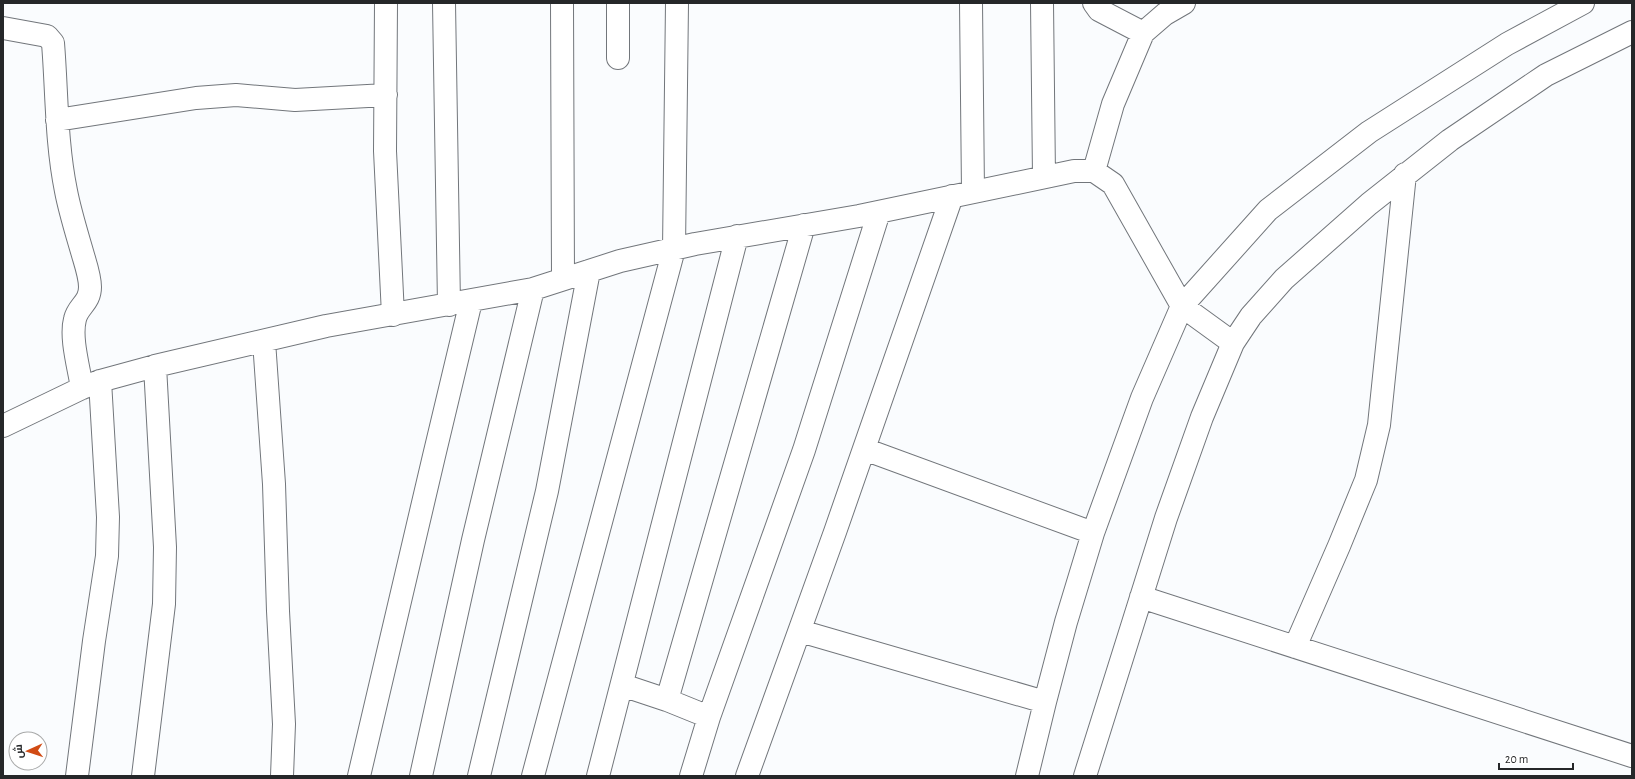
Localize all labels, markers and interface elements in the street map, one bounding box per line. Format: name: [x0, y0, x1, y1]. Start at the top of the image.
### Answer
north arrow: [8, 731, 48, 771]
text: ش: [13, 744, 25, 759]
scale bar: [1499, 745, 1573, 771]
text: 20 m: [1505, 753, 1528, 765]

